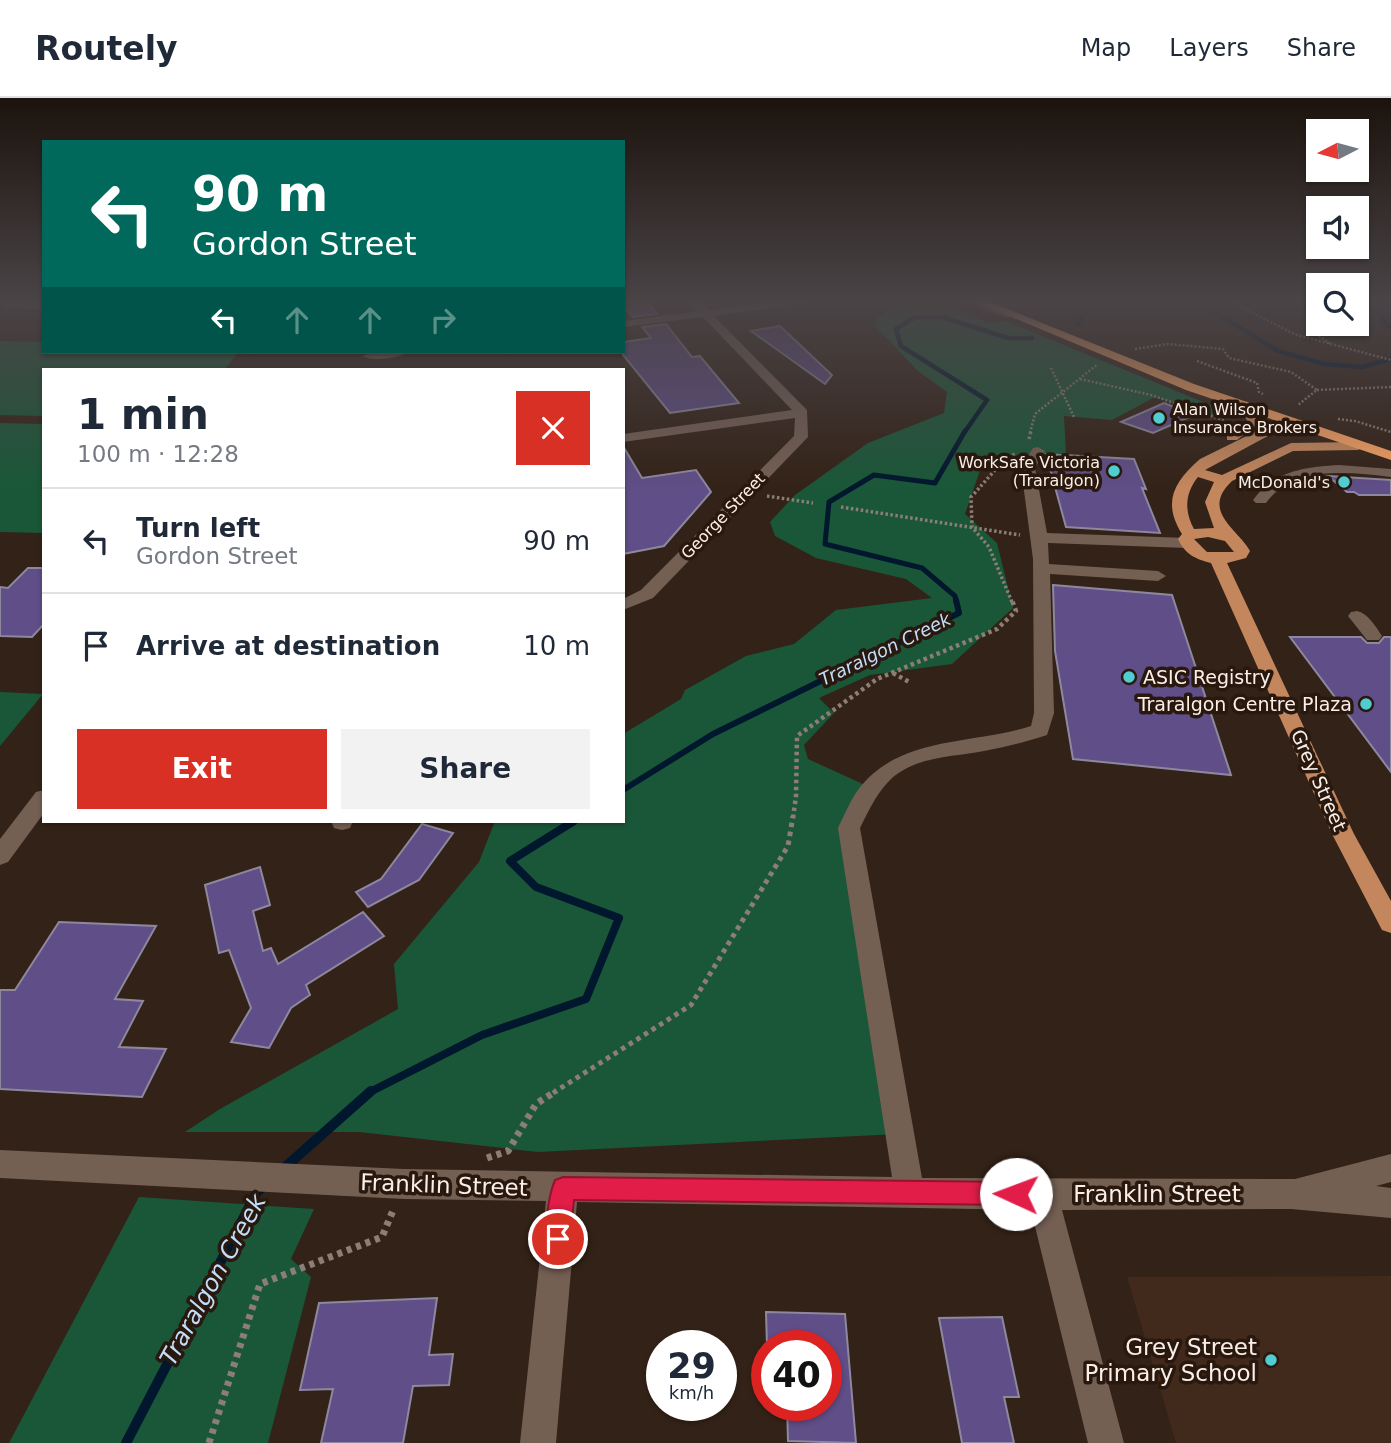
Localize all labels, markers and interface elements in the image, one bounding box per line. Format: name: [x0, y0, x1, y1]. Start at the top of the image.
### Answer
text: Routely: [35, 29, 178, 68]
text: Map: [1081, 34, 1131, 62]
text: Layers: [1169, 34, 1249, 62]
text: Share: [1287, 34, 1356, 62]
north arrow: [1306, 119, 1368, 182]
map controls: [1306, 119, 1369, 336]
text: 90 m: [192, 166, 328, 223]
icon: left: [77, 168, 168, 259]
button: sound: [1306, 196, 1369, 259]
text: Gordon Street: [192, 225, 417, 263]
button: search: [1306, 273, 1369, 336]
icon: left: [205, 301, 243, 339]
icon: ahead: [278, 301, 316, 339]
icon: ahead: [351, 301, 389, 339]
icon: right: [424, 301, 462, 339]
text: 1 min: [77, 390, 209, 439]
button: close: [516, 391, 590, 465]
place label: Alan Wilson Insurance Brokers: [1173, 400, 1317, 437]
marker: Alan Wilson Insurance Brokers: [1151, 410, 1167, 426]
text: 100 m · 12:28: [77, 441, 239, 467]
place label: WorkSafe Victoria (Traralgon): [958, 453, 1100, 490]
marker: WorkSafe Victoria (Traralgon): [1106, 463, 1122, 479]
street label: George Street: [677, 469, 769, 563]
place label: McDonald's: [1238, 473, 1330, 492]
marker: McDonald's: [1336, 474, 1352, 490]
text: Turn left: [136, 513, 260, 543]
icon: left: [77, 522, 115, 560]
text: 90 m: [523, 526, 590, 556]
text: Gordon Street: [136, 543, 297, 569]
water label: Traralgon Creek: [816, 607, 956, 690]
icon: arrive: [77, 627, 115, 665]
text: Arrive at destination: [136, 631, 440, 661]
text: 10 m: [523, 631, 590, 661]
place label: ASIC Registry: [1143, 666, 1271, 688]
marker: ASIC Registry: [1121, 669, 1137, 685]
place label: Traralgon Centre Plaza: [1137, 693, 1352, 715]
marker: Traralgon Centre Plaza: [1358, 696, 1374, 712]
street label: Grey Street: [1287, 726, 1351, 834]
button: Exit: [77, 729, 327, 809]
button: Share: [341, 729, 590, 809]
position arrow: [979, 1157, 1053, 1231]
street label: Franklin Street: [360, 1169, 528, 1201]
street label: Franklin Street: [1073, 1181, 1241, 1207]
water label: Traralgon Creek: [154, 1189, 272, 1371]
pin: [528, 1209, 588, 1269]
icon: arrive: [539, 1220, 577, 1258]
speed limit sign: 40: [751, 1330, 842, 1421]
place label: Grey Street Primary School: [1084, 1334, 1257, 1386]
text: 29: [667, 1346, 716, 1386]
marker: Grey Street Primary School: [1263, 1352, 1279, 1368]
text: km/h: [669, 1382, 714, 1403]

